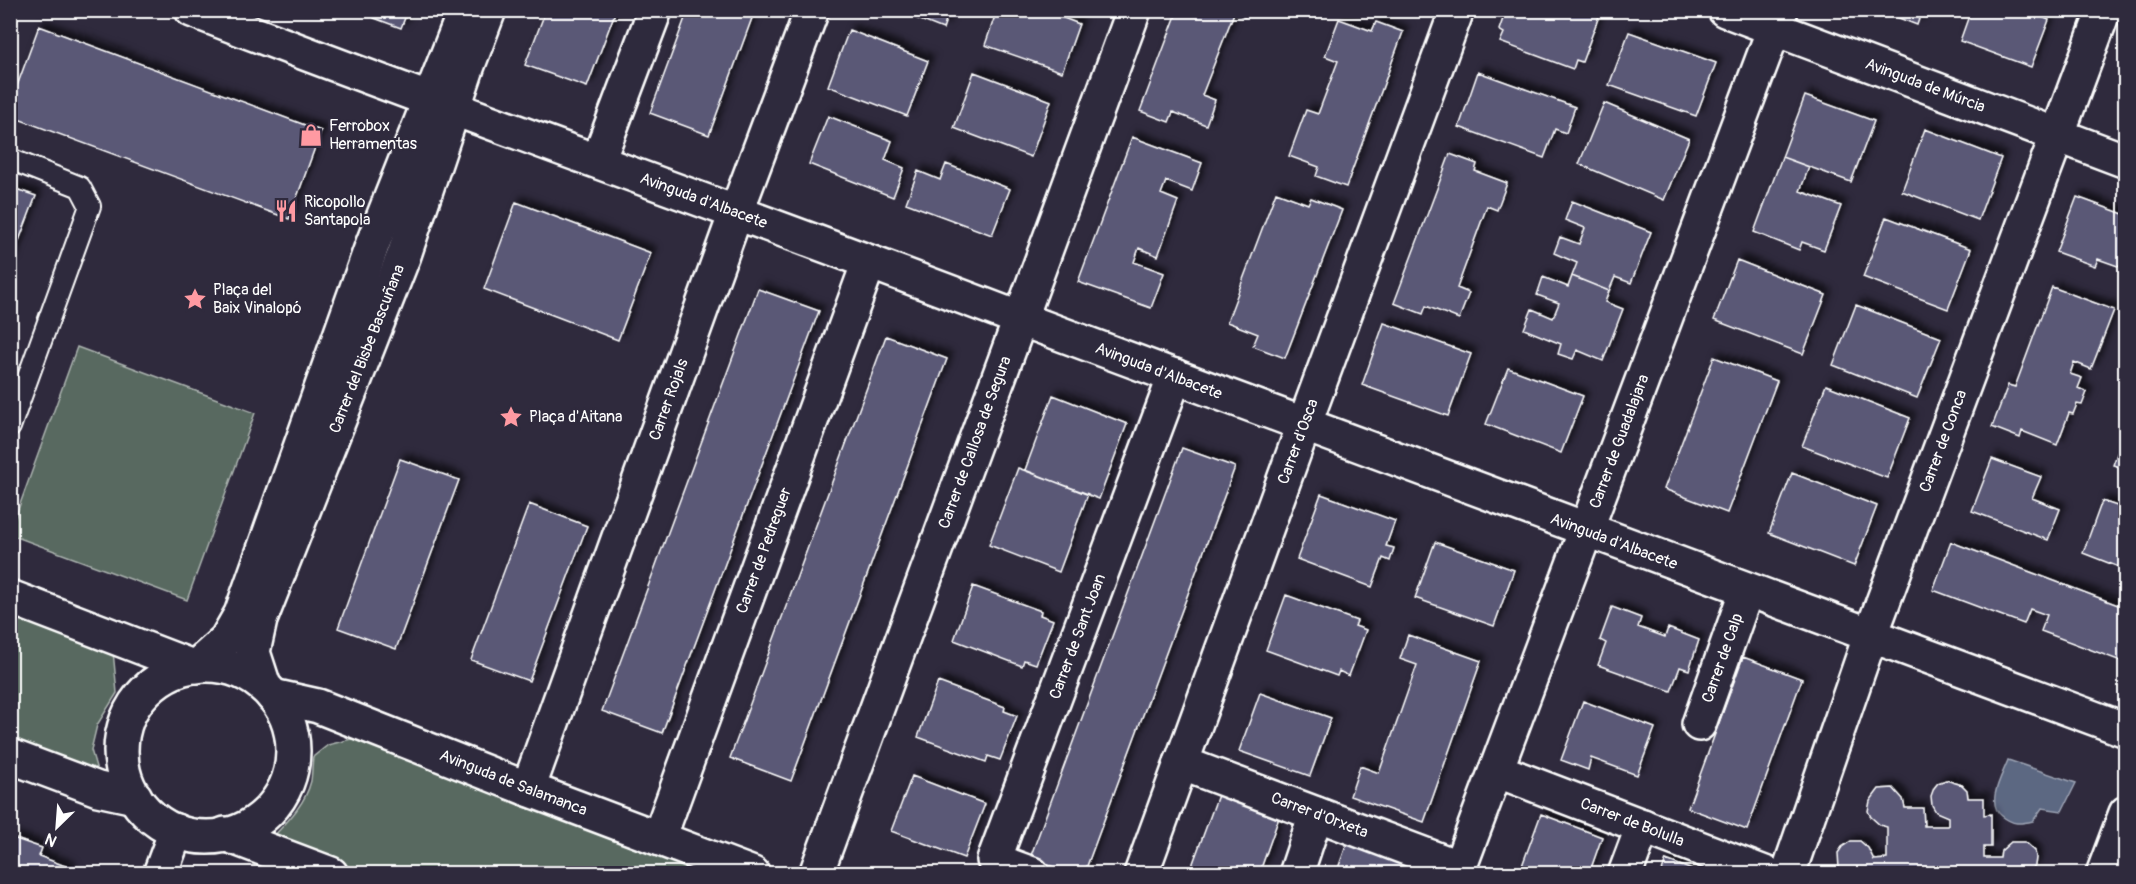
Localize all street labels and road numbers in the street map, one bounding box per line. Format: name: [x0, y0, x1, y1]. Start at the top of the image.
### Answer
street label: Avinguda de Múrcia: [1862, 54, 1988, 117]
street label: Avinguda d'Albacete: [637, 168, 770, 233]
street label: Carrer del Bisbe Bascuñana: [325, 262, 409, 436]
street label: Avinguda d'Albacete: [1092, 338, 1225, 404]
street label: Carrer de Callosa de Segura: [934, 353, 1016, 531]
street label: Carrer Rojals: [645, 356, 693, 443]
street label: Carrer de Guadalajara: [1585, 371, 1654, 511]
street label: Carrer de Conca: [1915, 387, 1971, 495]
street label: Carrer d'Osca: [1273, 396, 1323, 487]
street label: Carrer de Pedreguer: [732, 485, 796, 616]
street label: Avinguda d'Albacete: [1548, 509, 1680, 574]
street label: Carrer de Sant Joan: [1045, 571, 1110, 702]
street label: Carrer de Calp: [1697, 611, 1748, 706]
street label: Avinguda de Salamanca: [437, 745, 590, 820]
street label: Carrer d'Orxeta: [1268, 788, 1371, 842]
street label: Carrer de Bolulla: [1578, 793, 1687, 851]

